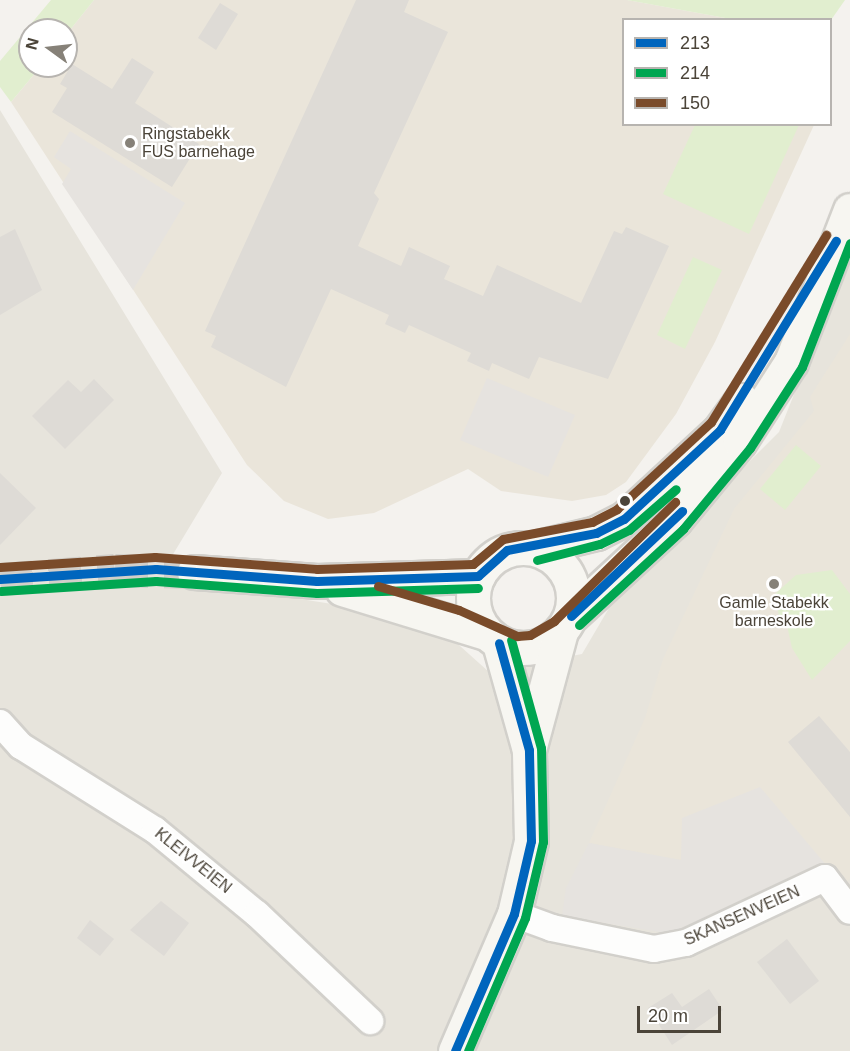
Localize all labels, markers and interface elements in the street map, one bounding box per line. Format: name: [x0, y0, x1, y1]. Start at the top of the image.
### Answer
north arrow: [18, 18, 78, 78]
legend: [622, 18, 832, 126]
text: 213: [680, 33, 710, 53]
text: N: [22, 36, 42, 52]
text: 214: [680, 63, 710, 83]
text: 150: [680, 93, 710, 113]
place label: Ringstabekk FUS barnehage: [142, 124, 255, 162]
marker: Ringstabekk FUS barnehage: [123, 136, 137, 150]
unlabelled marker: [619, 495, 631, 507]
marker: Gamle Stabekk barneskole: [767, 577, 781, 591]
place label: Gamle Stabekk barneskole: [719, 593, 829, 631]
street label: KLEIVVEIEN: [151, 824, 235, 898]
street label: SKANSENVEIEN: [681, 882, 803, 950]
scale bar: [640, 994, 724, 1032]
text: 20 m: [648, 1006, 688, 1026]

